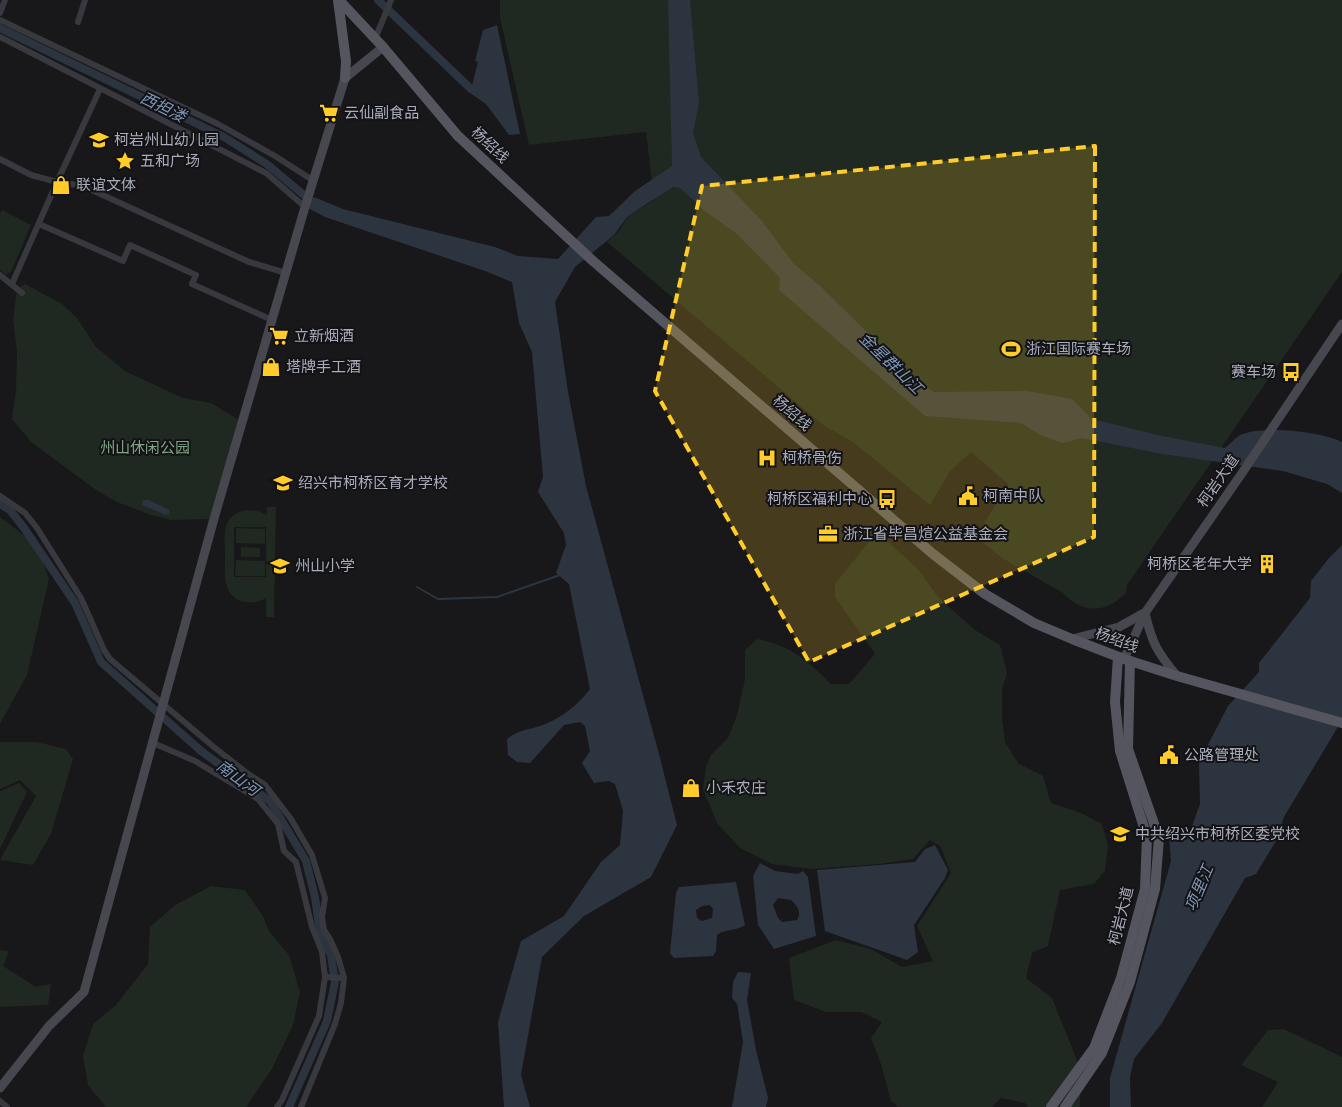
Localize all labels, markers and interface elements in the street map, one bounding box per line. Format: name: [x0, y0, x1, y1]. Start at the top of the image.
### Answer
water label: 西担溇: [137, 88, 191, 127]
supermarket icon: 云仙副食品: [318, 102, 340, 124]
place label: 云仙副食品: [344, 104, 419, 122]
street label: 杨绍线: [467, 123, 513, 167]
school or university icon: 柯岩州山幼儿园: [88, 129, 110, 151]
place label: 柯岩州山幼儿园: [114, 131, 219, 149]
place icon: 五和广场: [114, 150, 136, 172]
place label: 五和广场: [140, 152, 200, 170]
shop icon: 联谊文体: [50, 174, 72, 196]
place label: 联谊文体: [76, 176, 136, 194]
supermarket icon: 立新烟酒: [268, 325, 290, 347]
place label: 立新烟酒: [294, 327, 354, 345]
water label: 金星群山江: [856, 328, 928, 399]
sports icon: 浙江国际赛车场: [1000, 338, 1022, 360]
place label: 浙江国际赛车场: [1026, 340, 1131, 358]
shop icon: 塔牌手工酒: [260, 356, 282, 378]
place label: 塔牌手工酒: [286, 358, 361, 376]
bus stop icon: 赛车场: [1280, 361, 1302, 383]
place label: 赛车场: [1231, 363, 1276, 381]
street label: 杨绍线: [769, 391, 815, 435]
park label: 州山休闲公园: [100, 439, 190, 457]
hospital icon: 柯桥骨伤: [756, 447, 778, 469]
place label: 柯桥骨伤: [782, 449, 842, 467]
street label: 柯岩大道: [1193, 451, 1243, 511]
school or university icon: 绍兴市柯桥区育才学校: [272, 472, 294, 494]
place label: 绍兴市柯桥区育才学校: [298, 474, 448, 492]
public building icon: 柯南中队: [957, 485, 979, 507]
place label: 柯南中队: [983, 487, 1043, 505]
bus stop icon: 柯桥区福利中心: [876, 488, 898, 510]
place label: 柯桥区福利中心: [767, 490, 872, 508]
office icon: 浙江省毕昌煊公益基金会: [817, 523, 839, 545]
place label: 浙江省毕昌煊公益基金会: [843, 525, 1008, 543]
building icon: 柯桥区老年大学: [1256, 553, 1278, 575]
school or university icon: 州山小学: [269, 555, 291, 577]
place label: 柯桥区老年大学: [1147, 555, 1252, 573]
place label: 州山小学: [295, 557, 355, 575]
street label: 杨绍线: [1093, 624, 1141, 656]
public building icon: 公路管理处: [1158, 744, 1180, 766]
place label: 公路管理处: [1184, 746, 1259, 764]
water label: 南山河: [213, 756, 265, 802]
shop icon: 小禾农庄: [680, 777, 702, 799]
place label: 小禾农庄: [706, 779, 766, 797]
school or university icon: 中共绍兴市柯桥区委党校: [1109, 823, 1131, 845]
place label: 中共绍兴市柯桥区委党校: [1135, 825, 1300, 843]
water label: 项里江: [1181, 860, 1218, 914]
street label: 柯岩大道: [1105, 885, 1137, 947]

